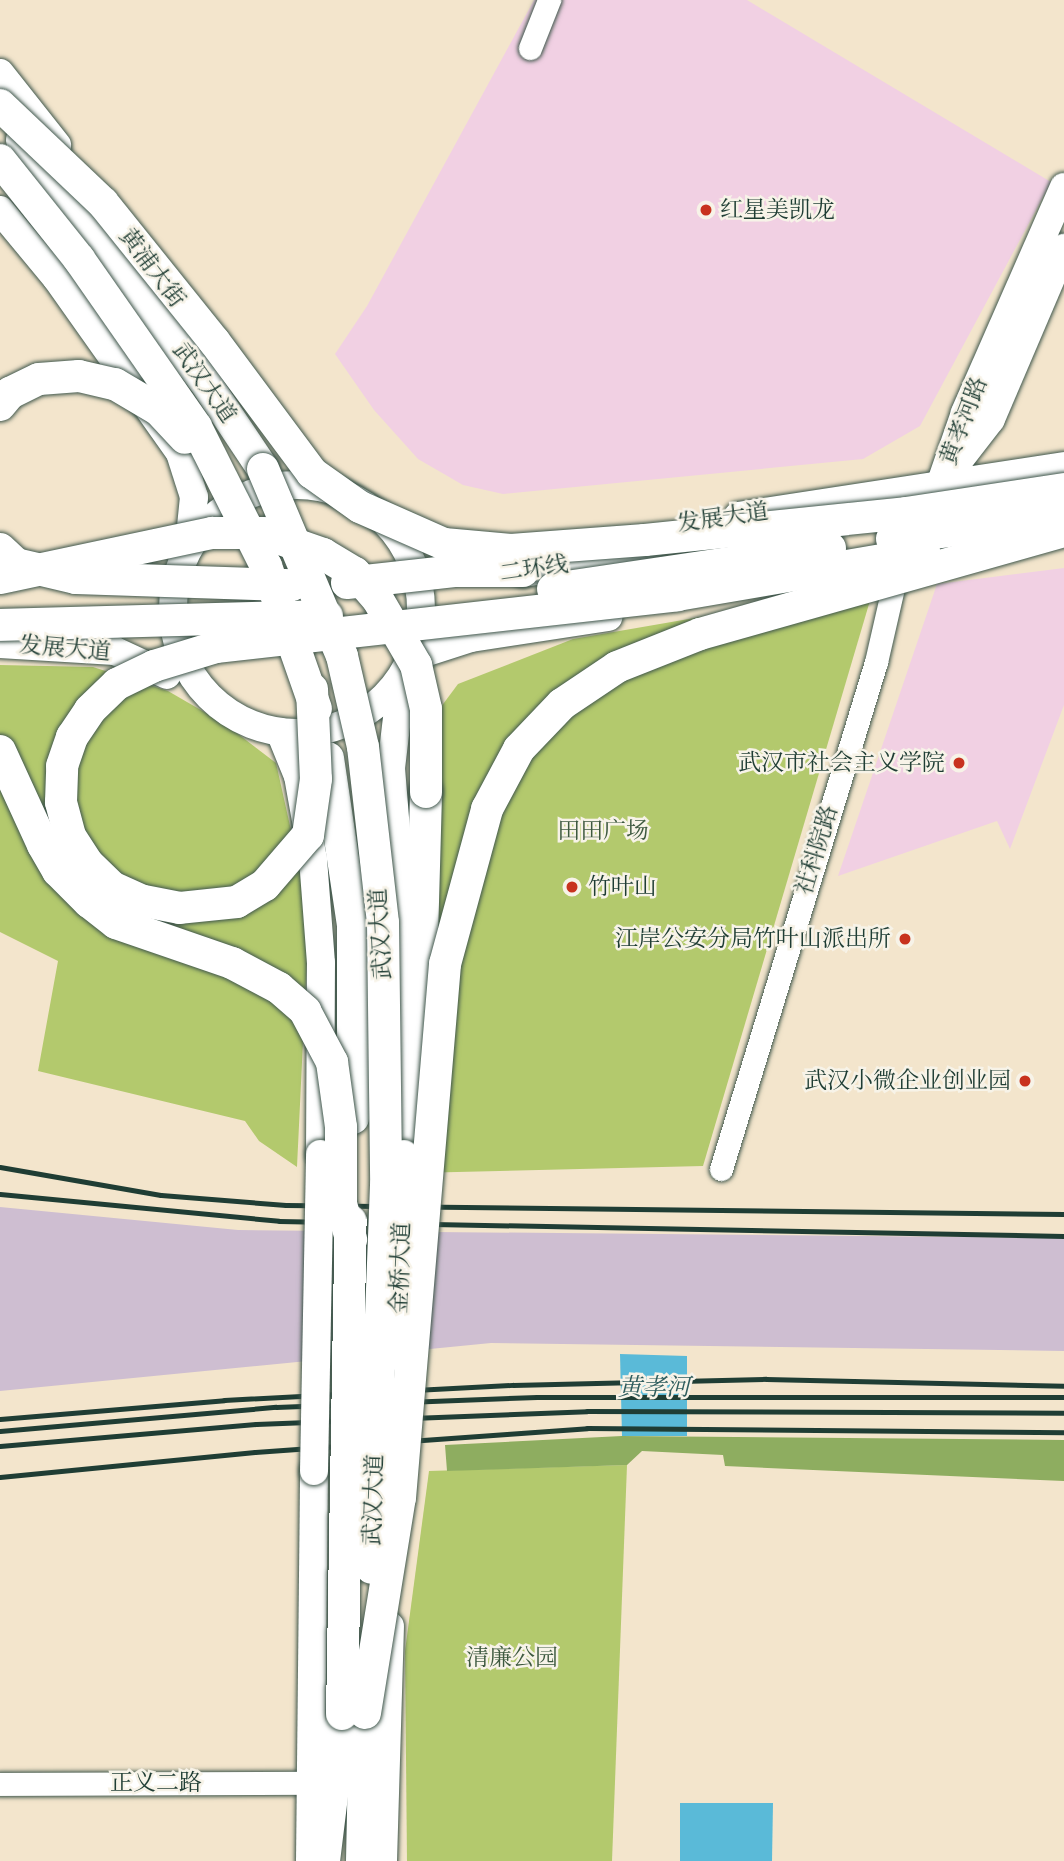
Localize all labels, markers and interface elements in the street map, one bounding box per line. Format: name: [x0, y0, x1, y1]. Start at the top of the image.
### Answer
place label: 红星美凯龙: [720, 196, 835, 224]
marker: 红星美凯龙: [698, 202, 714, 218]
street label: 黄浦大街: [113, 223, 191, 313]
street label: 武汉大道: [166, 337, 242, 429]
street label: 黄孝河路: [935, 373, 993, 469]
street label: 发展大道: [676, 498, 770, 538]
street label: 二环线: [498, 551, 570, 587]
street label: 发展大道: [18, 631, 112, 667]
place label: 武汉市社会主义学院: [738, 749, 945, 777]
marker: 武汉市社会主义学院: [951, 755, 967, 771]
street label: 社科院路: [790, 802, 844, 898]
park label: 田田广场: [557, 817, 649, 845]
place label: 竹叶山: [588, 873, 657, 901]
marker: 竹叶山: [562, 877, 582, 897]
street label: 武汉大道: [365, 887, 397, 981]
place label: 江岸公安分局竹叶山派出所: [615, 925, 891, 953]
marker: 江岸公安分局竹叶山派出所: [897, 931, 913, 947]
place label: 武汉小微企业创业园: [804, 1067, 1011, 1095]
marker: 武汉小微企业创业园: [1017, 1073, 1033, 1089]
street label: 金桥大道: [386, 1222, 416, 1314]
water label: 黄孝河: [618, 1375, 690, 1403]
street label: 武汉大道: [359, 1454, 389, 1546]
park label: 清廉公园: [466, 1644, 558, 1672]
street label: 正义二路: [110, 1769, 202, 1797]

